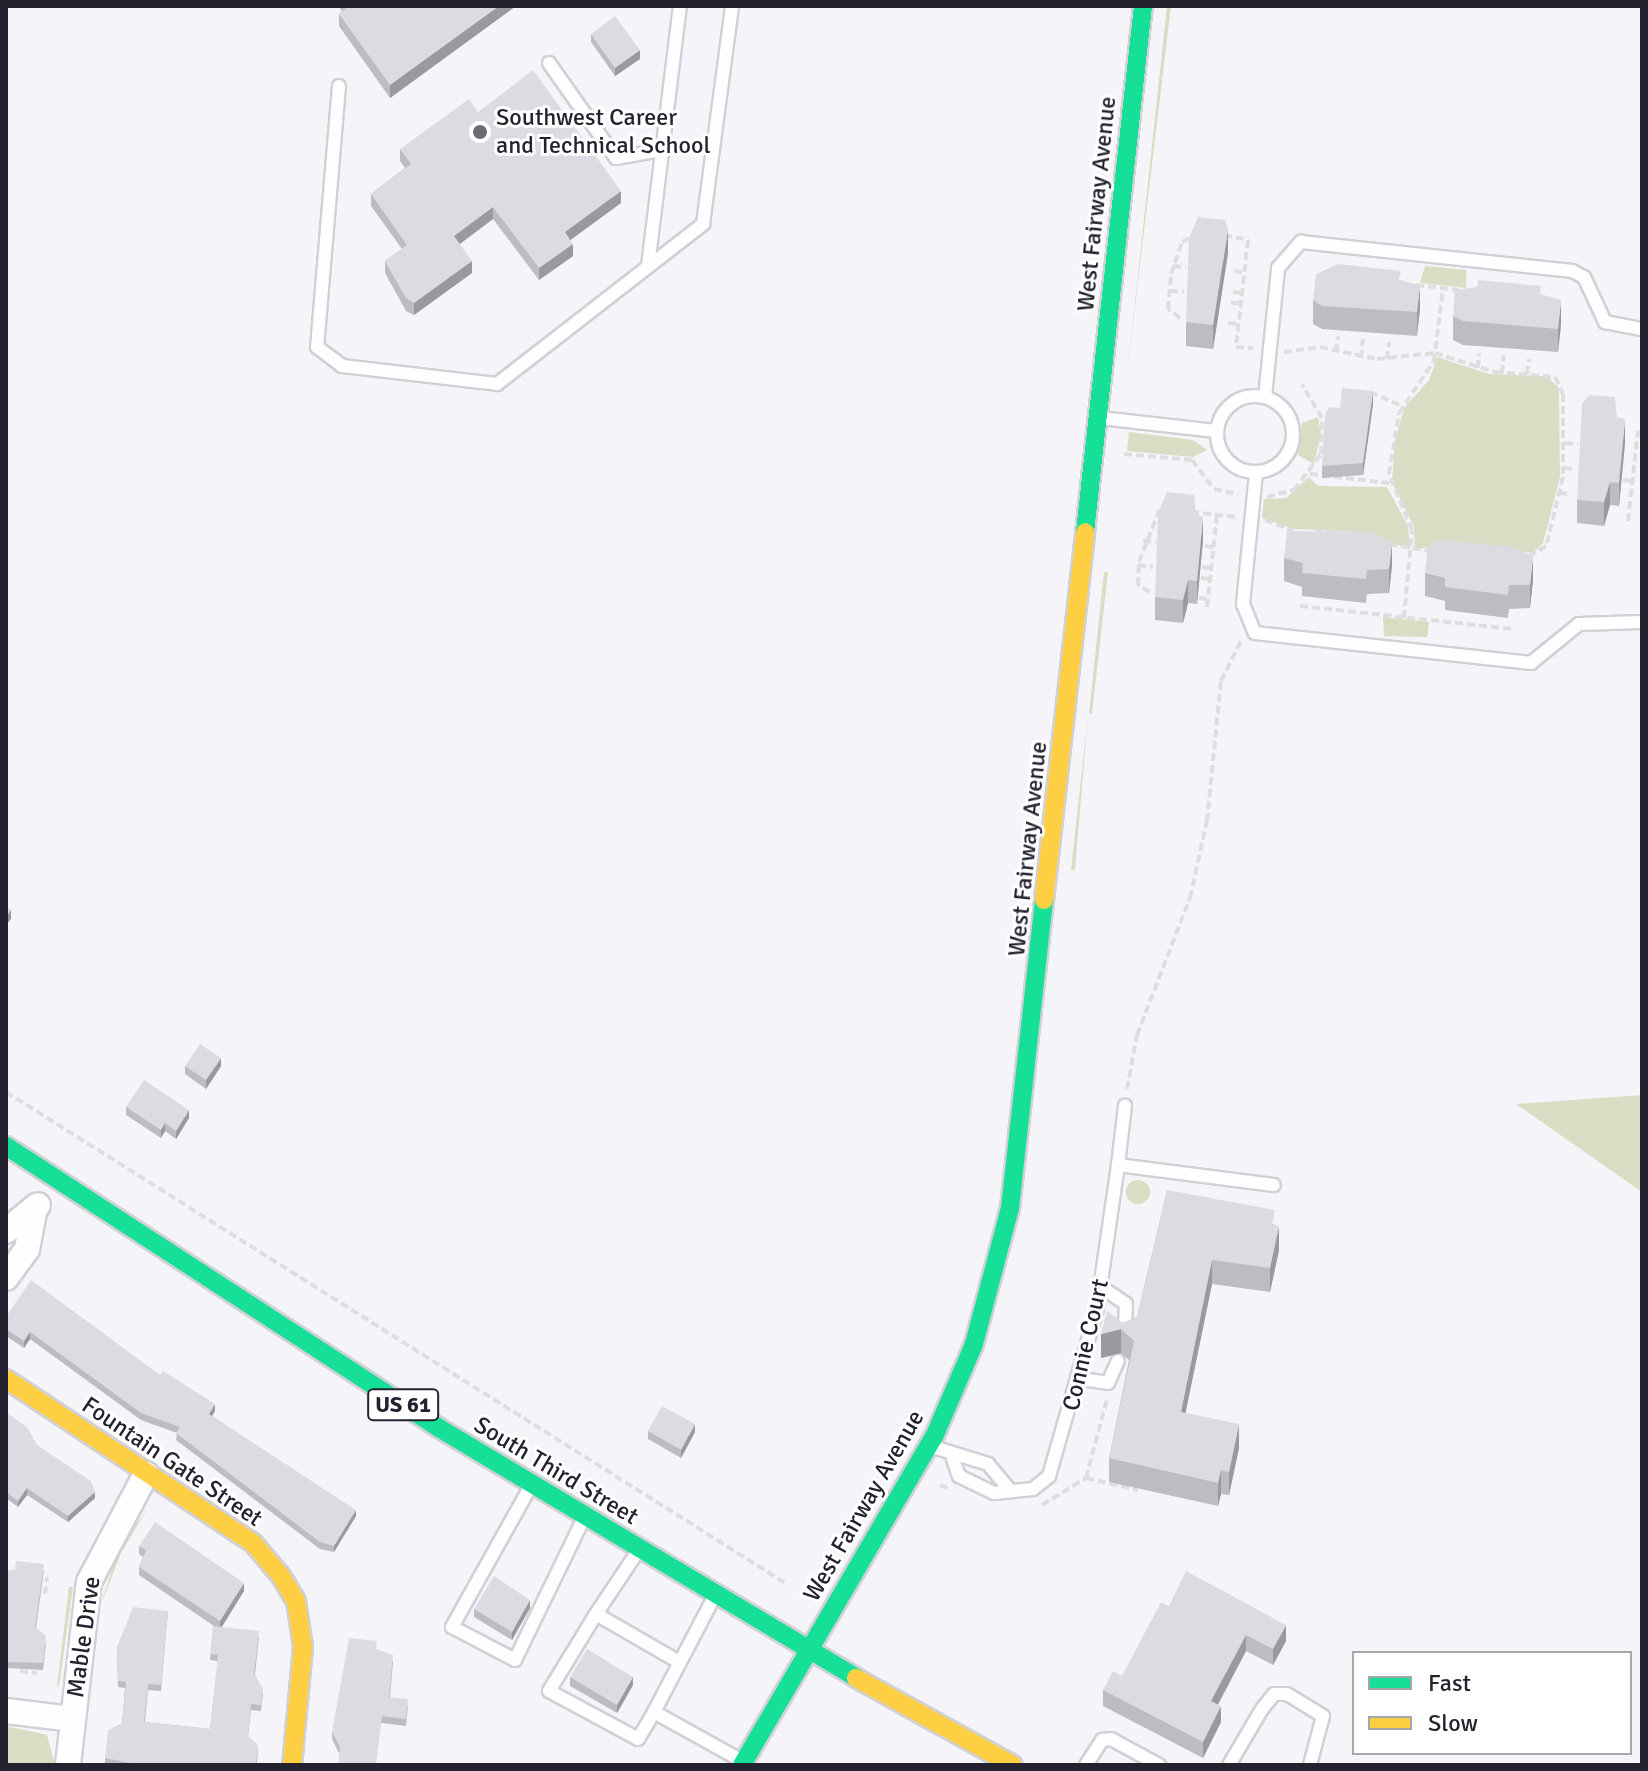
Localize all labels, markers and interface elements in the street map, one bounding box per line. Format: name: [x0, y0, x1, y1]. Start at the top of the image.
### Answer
street label: West Fairway Avenue: [1071, 95, 1123, 313]
place label: Southwest Career and Technical School: [496, 104, 711, 160]
marker: Southwest Career and Technical School: [471, 123, 489, 141]
street label: West Fairway Avenue: [1002, 740, 1054, 958]
street label: Connie Court: [1057, 1276, 1115, 1414]
road number: US 61: [367, 1387, 439, 1423]
street label: Fountain Gate Street: [76, 1391, 268, 1533]
street label: West Fairway Avenue: [798, 1405, 930, 1607]
street label: South Third Street: [469, 1411, 643, 1531]
street label: Mable Drive: [61, 1575, 107, 1699]
legend: [1352, 1651, 1632, 1755]
text: Fast: [1428, 1668, 1471, 1698]
text: Slow: [1428, 1708, 1478, 1738]

